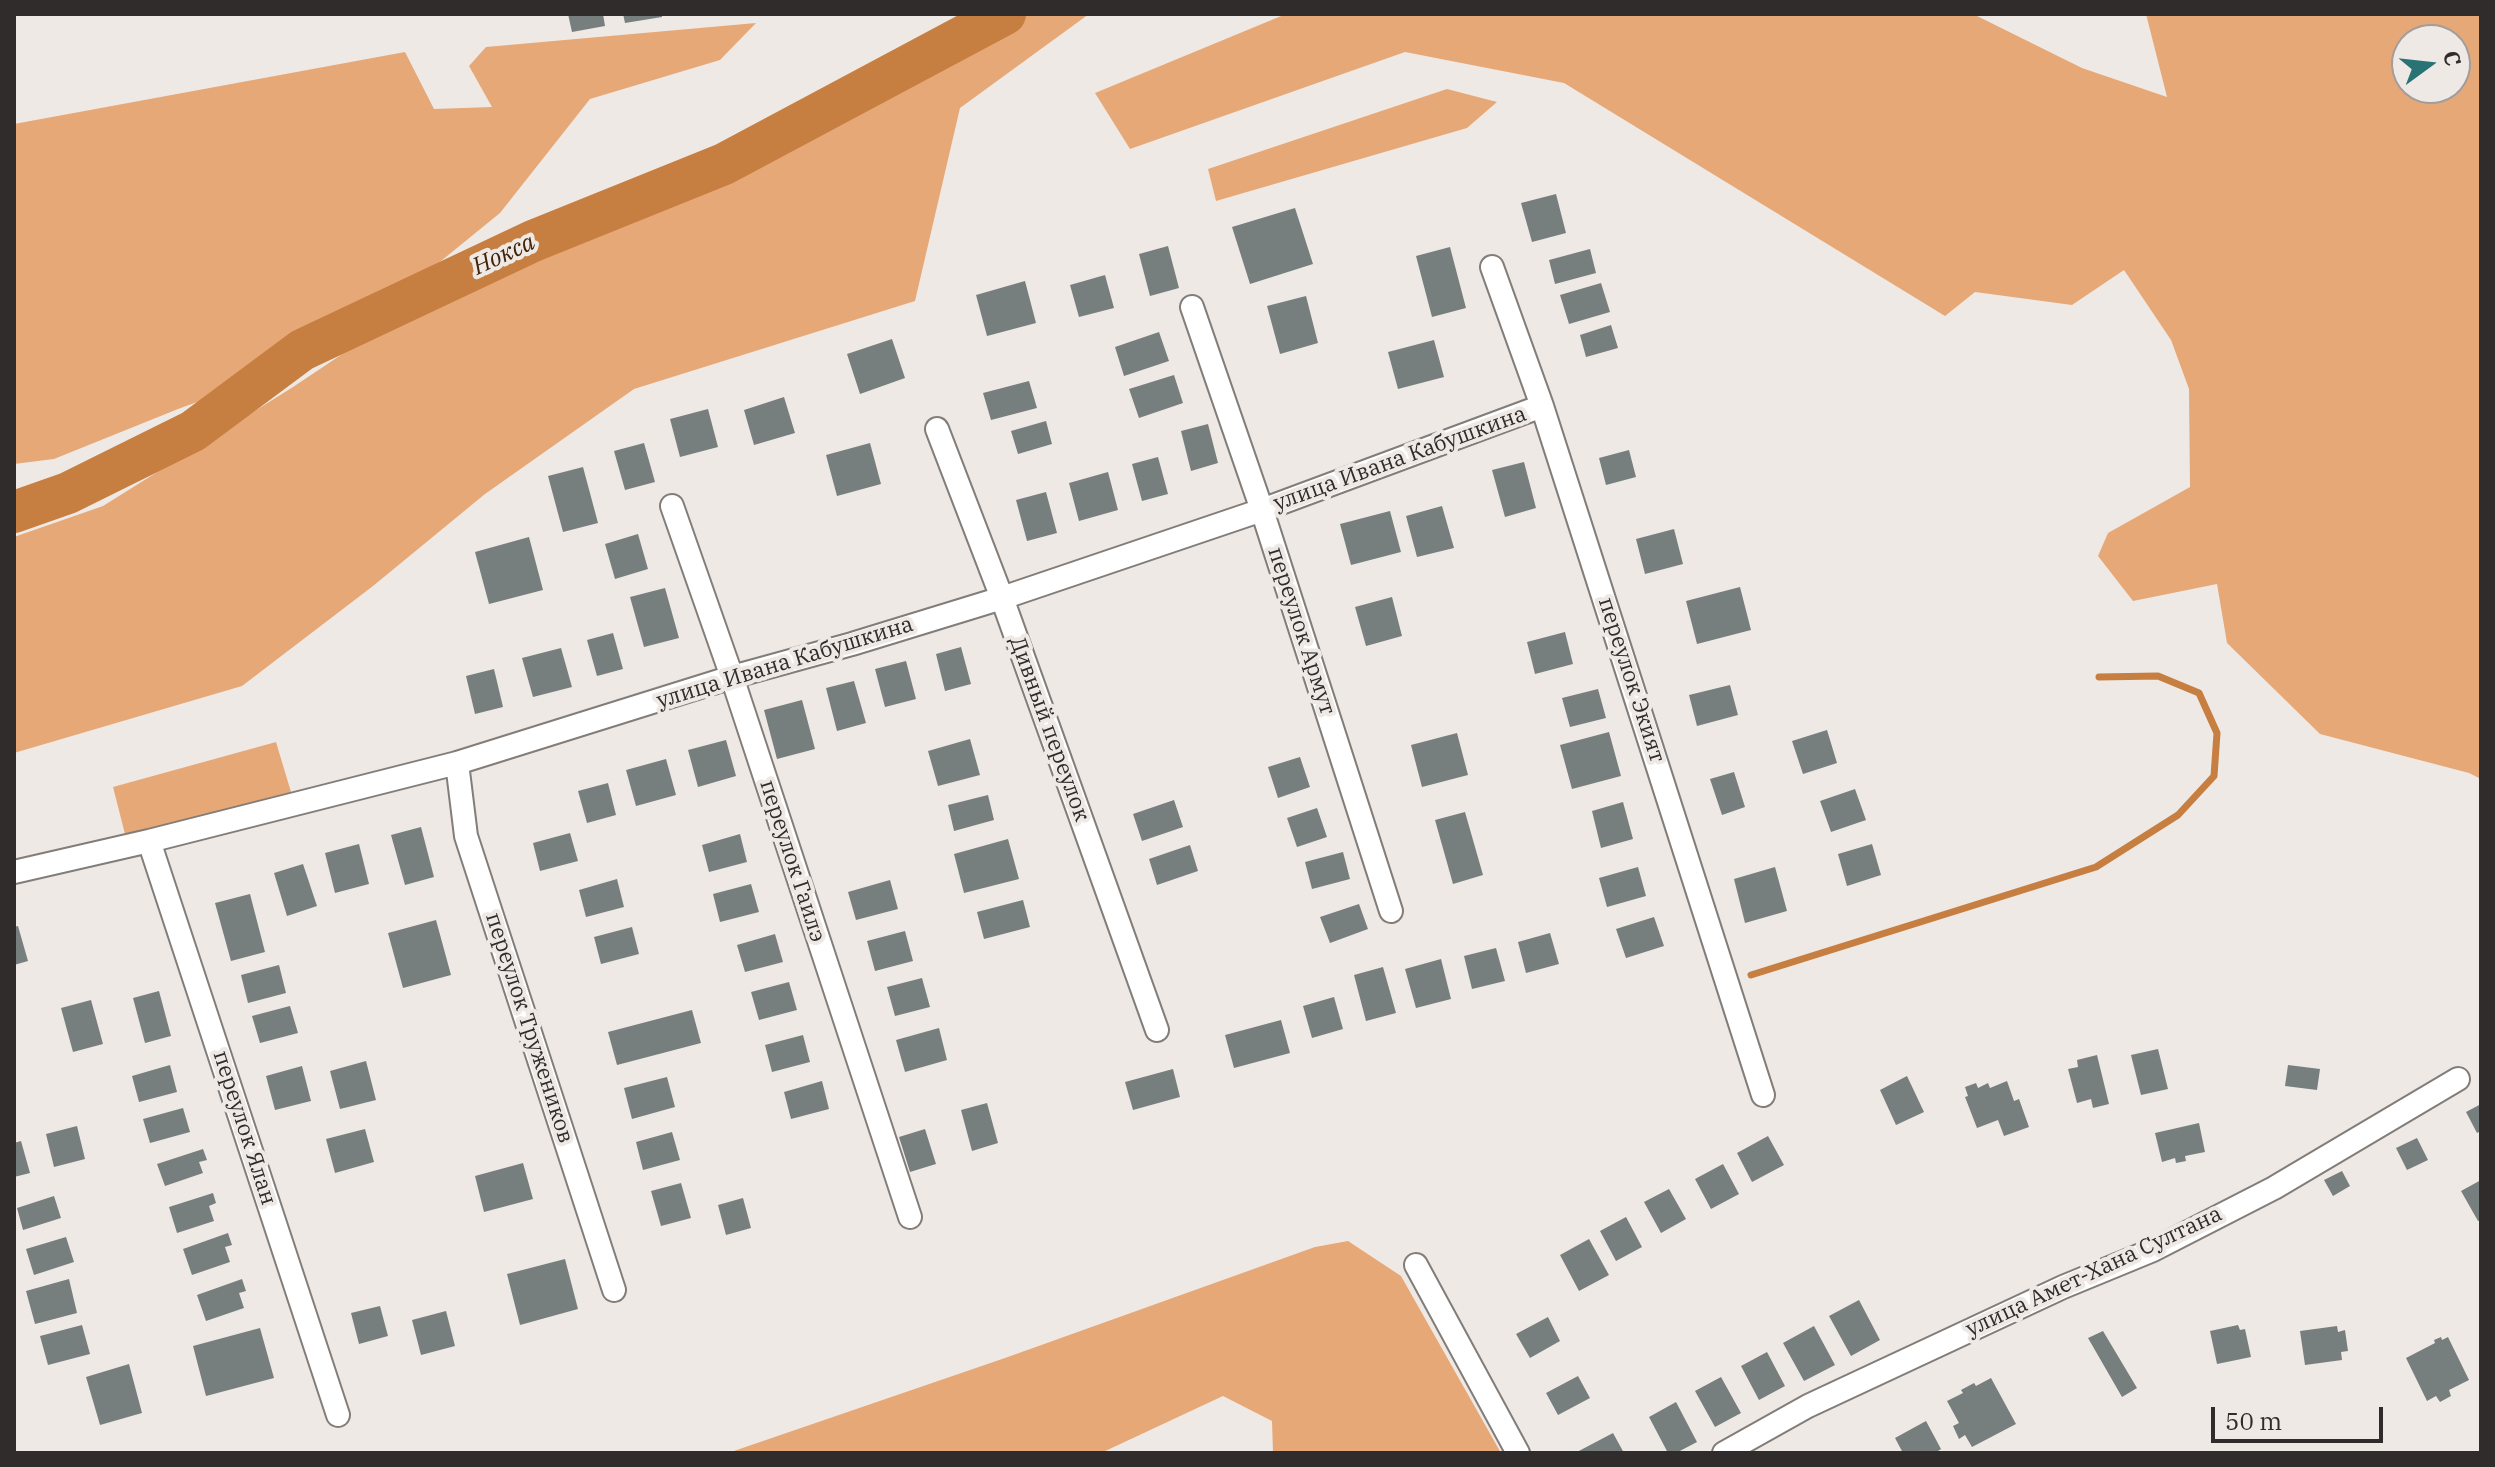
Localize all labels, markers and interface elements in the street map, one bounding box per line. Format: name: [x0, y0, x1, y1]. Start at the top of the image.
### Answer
north arrow: [2391, 24, 2471, 104]
text: С: [2437, 47, 2469, 69]
water label: Нокса: [468, 228, 540, 282]
street label: улица Ивана Кабушкина: [1270, 401, 1530, 517]
street label: переулок Армут: [1262, 544, 1340, 718]
street label: переулок Экият: [1592, 594, 1670, 766]
street label: улица Ивана Кабушкина: [653, 611, 917, 715]
street label: Дивный переулок: [1003, 633, 1095, 825]
street label: переулок Гаилэ: [753, 777, 831, 945]
street label: переулок Тружеников: [479, 910, 579, 1146]
street label: переулок Ялан: [207, 1048, 281, 1208]
street label: улица Амет-Хана Султана: [1962, 1201, 2226, 1343]
scale bar: [2215, 1391, 2387, 1441]
text: 50 m: [2225, 1405, 2282, 1437]

